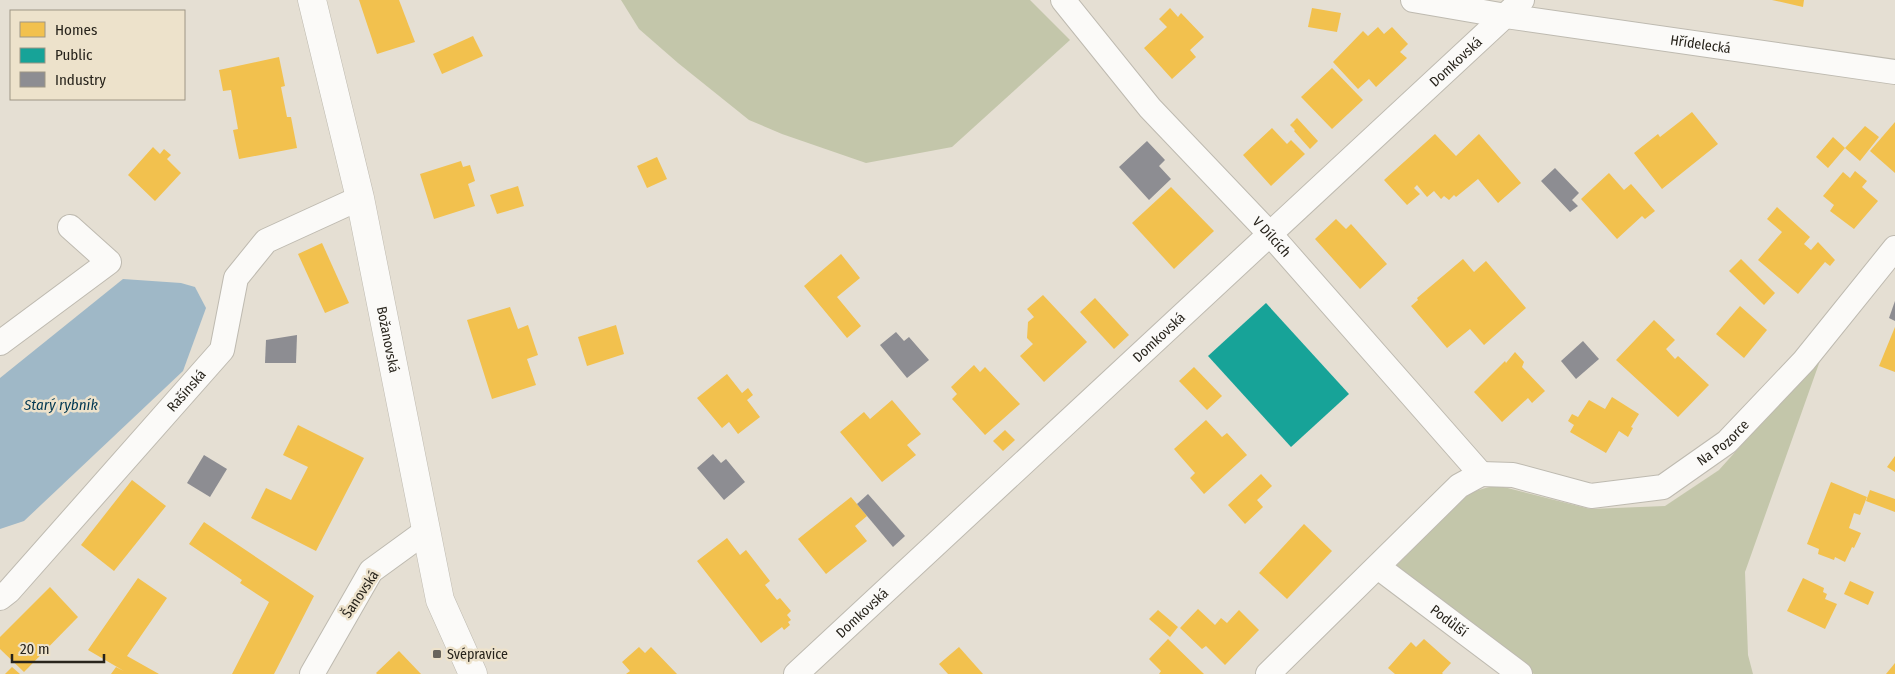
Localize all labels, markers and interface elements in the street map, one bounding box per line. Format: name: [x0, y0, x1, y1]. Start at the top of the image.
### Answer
legend: [10, 10, 185, 100]
text: Homes: [55, 21, 97, 39]
street label: Hřídelecká: [1669, 32, 1732, 57]
street label: Domkovská: [1426, 33, 1486, 90]
text: Public: [55, 46, 93, 64]
text: Industry: [55, 71, 106, 89]
street label: V Dílcích: [1249, 213, 1294, 261]
street label: Božanovská: [373, 305, 403, 374]
street label: Domkovská: [1129, 309, 1189, 366]
street label: Rašínská: [164, 366, 210, 415]
water label: Starý rybník: [23, 396, 99, 414]
street label: Na Pozorce: [1694, 416, 1753, 469]
street label: Šanovská: [338, 567, 383, 621]
street label: Domkovská: [833, 585, 892, 642]
street label: Podůlší: [1427, 601, 1471, 641]
scale bar: [12, 632, 105, 664]
text: 20 m: [20, 640, 50, 658]
place label: Svépravice: [447, 646, 508, 663]
marker: Svépravice: [431, 648, 443, 660]

